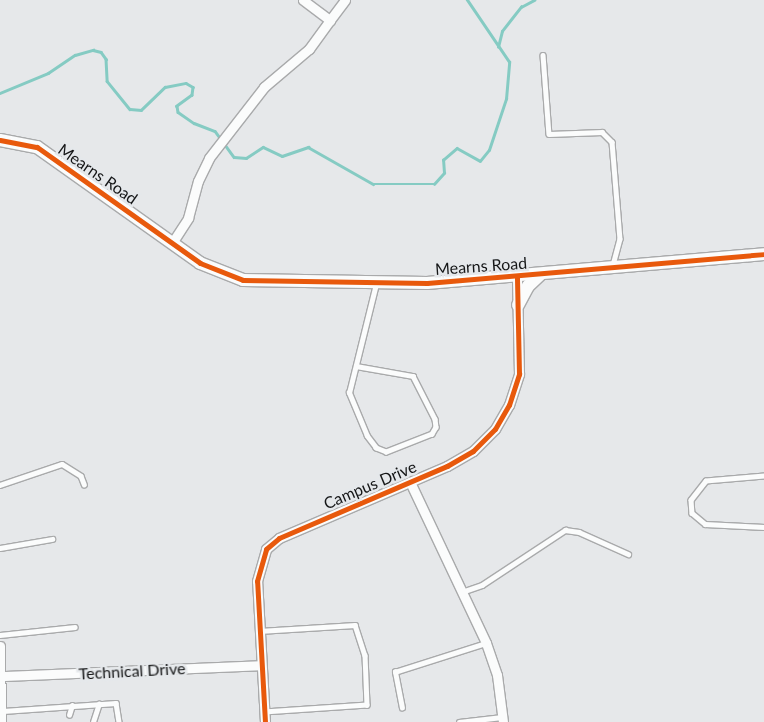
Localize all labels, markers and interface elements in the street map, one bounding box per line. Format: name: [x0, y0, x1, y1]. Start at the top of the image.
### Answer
street label: Mearns Road: [55, 140, 141, 208]
street label: Mearns Road: [434, 253, 528, 279]
street label: Campus Drive: [321, 457, 419, 513]
street label: Technical Drive: [78, 659, 186, 683]

